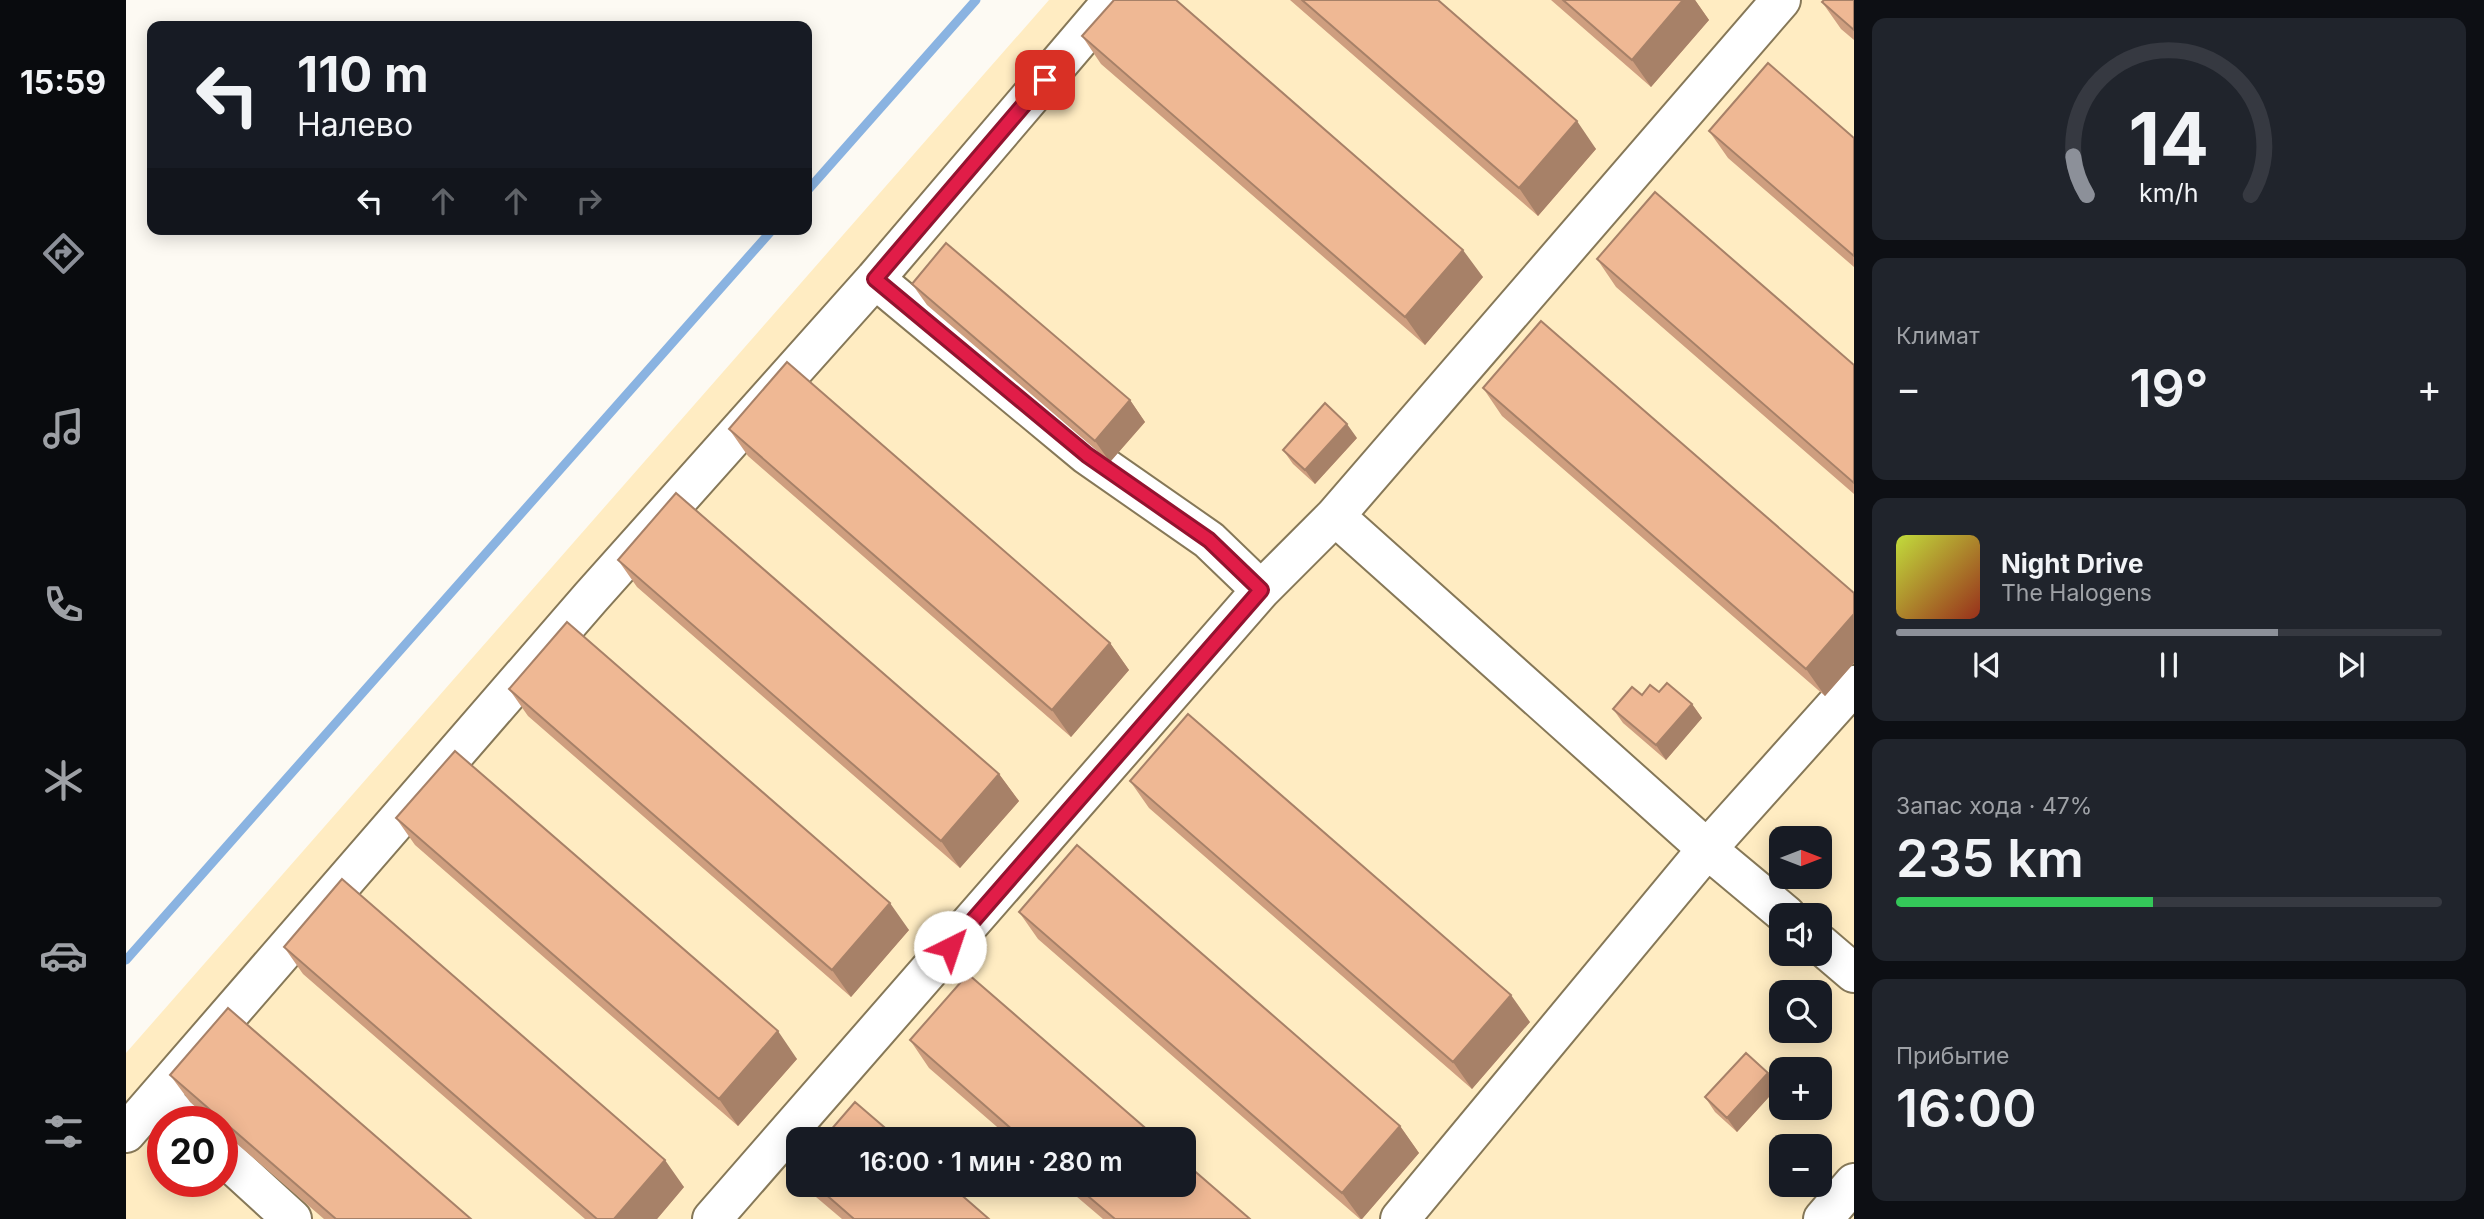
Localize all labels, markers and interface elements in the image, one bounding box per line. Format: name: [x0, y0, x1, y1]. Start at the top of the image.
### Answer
text: 110 m: [297, 45, 429, 104]
icon: left: [182, 49, 273, 140]
pin: [1015, 50, 1075, 110]
icon: arrive: [1026, 61, 1064, 99]
text: 15:59: [20, 63, 106, 102]
text: 14: [2129, 94, 2209, 183]
text: Налево: [297, 105, 413, 144]
text: km/h: [2139, 178, 2199, 208]
icon: left: [351, 182, 389, 220]
icon: ahead: [424, 182, 462, 220]
icon: ahead: [497, 182, 535, 220]
icon: right: [570, 182, 608, 220]
icon: directions: [39, 229, 88, 278]
text: Климат: [1896, 322, 1980, 350]
text: 19°: [2129, 357, 2209, 420]
text: −: [1896, 365, 1921, 411]
text: +: [2417, 365, 2442, 411]
icon: music: [39, 404, 88, 453]
text: Night Drive: [2001, 548, 2143, 579]
text: The Halogens: [2001, 579, 2152, 607]
icon: phone: [39, 580, 88, 629]
icon: previous: [1968, 646, 2006, 684]
icon: pause: [2150, 646, 2188, 684]
icon: next: [2332, 646, 2370, 684]
icon: climate: [39, 756, 88, 805]
text: Запас хода · 47%: [1896, 792, 2092, 820]
north arrow: [1769, 826, 1832, 889]
map controls: [1769, 826, 1832, 1197]
text: 235 km: [1896, 827, 2084, 890]
button: sound: [1769, 903, 1832, 966]
position arrow: [913, 910, 987, 984]
icon: car: [39, 931, 88, 980]
button: search: [1769, 980, 1832, 1043]
text: Прибытие: [1896, 1042, 2009, 1070]
button: +: [1769, 1057, 1832, 1120]
text: 16:00: [1896, 1077, 2036, 1140]
speed limit sign: 20: [147, 1106, 238, 1197]
icon: filters: [39, 1107, 88, 1156]
button: −: [1769, 1134, 1832, 1197]
text: 16:00 · 1 мин · 280 m: [859, 1146, 1123, 1177]

